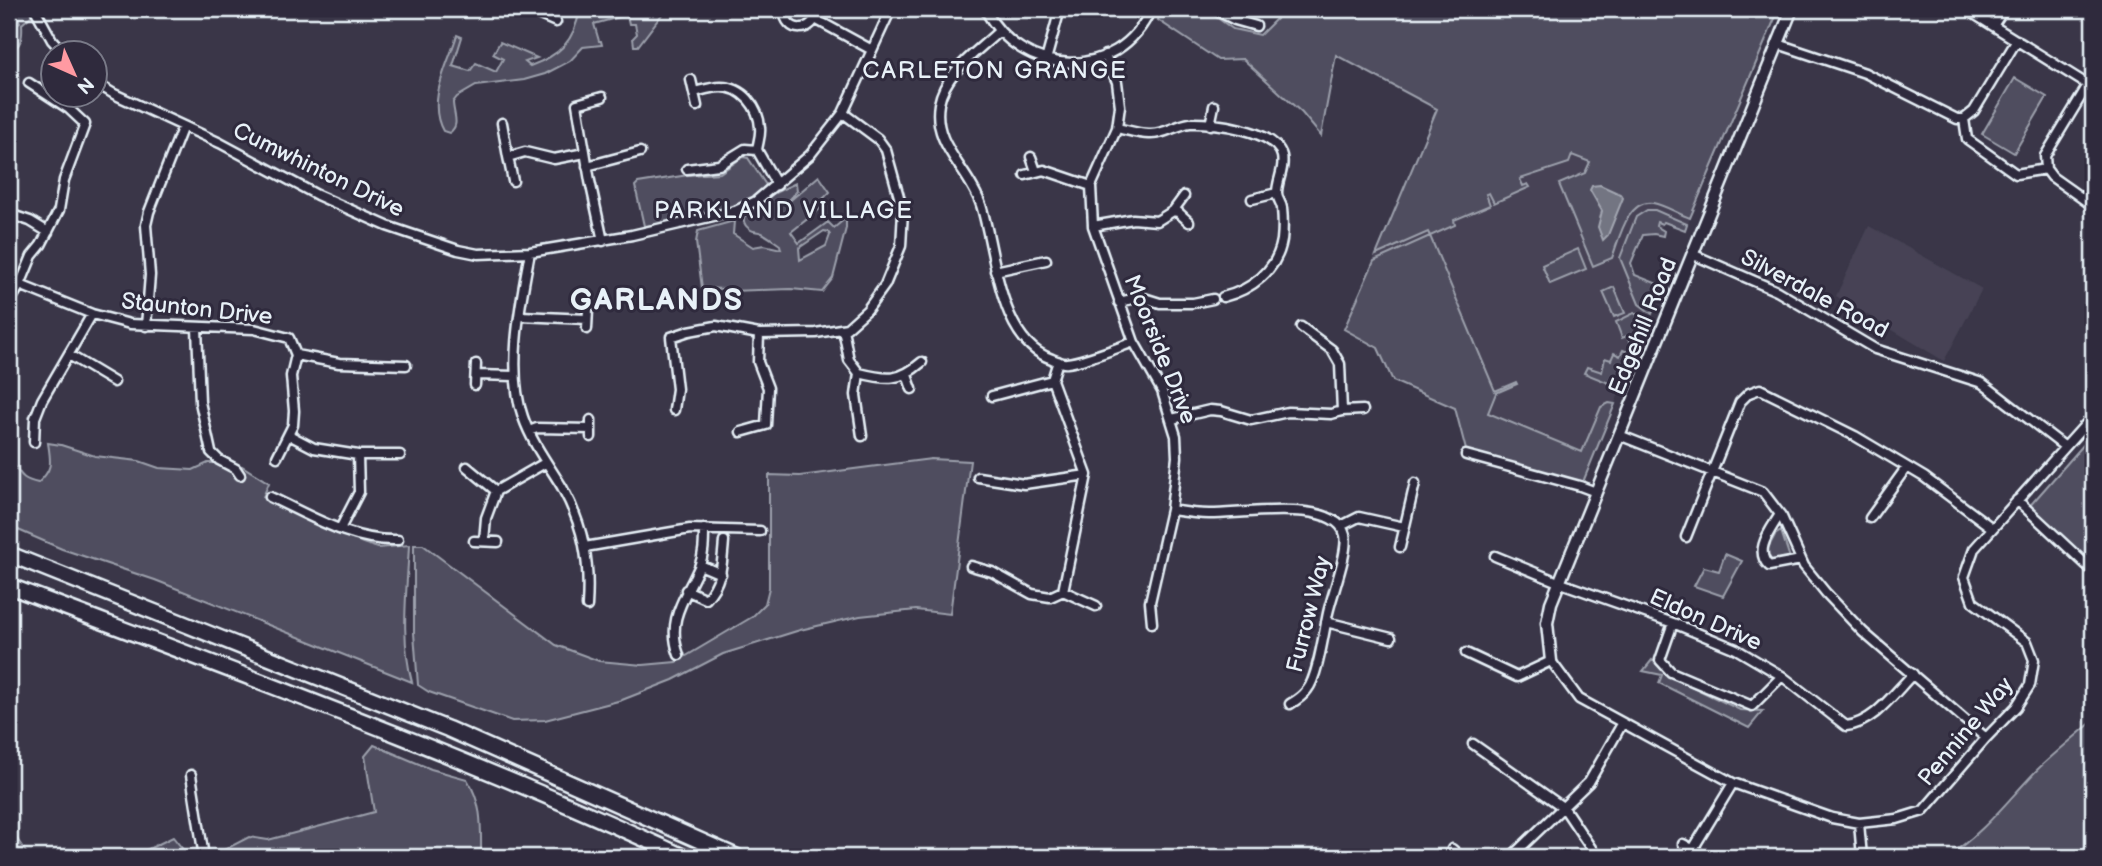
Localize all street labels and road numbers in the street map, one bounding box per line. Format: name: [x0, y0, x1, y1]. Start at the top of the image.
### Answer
street label: Cumwhinton Drive: [228, 116, 409, 224]
street label: Silverdale Road: [1736, 243, 1893, 345]
street label: Edgehill Road: [1603, 254, 1683, 399]
street label: Moorside Drive: [1117, 271, 1203, 428]
street label: Staunton Drive: [120, 287, 274, 331]
street label: Furrow Way: [1281, 552, 1337, 675]
street label: Eldon Drive: [1645, 583, 1766, 657]
street label: Pennine Way: [1912, 671, 2020, 792]

